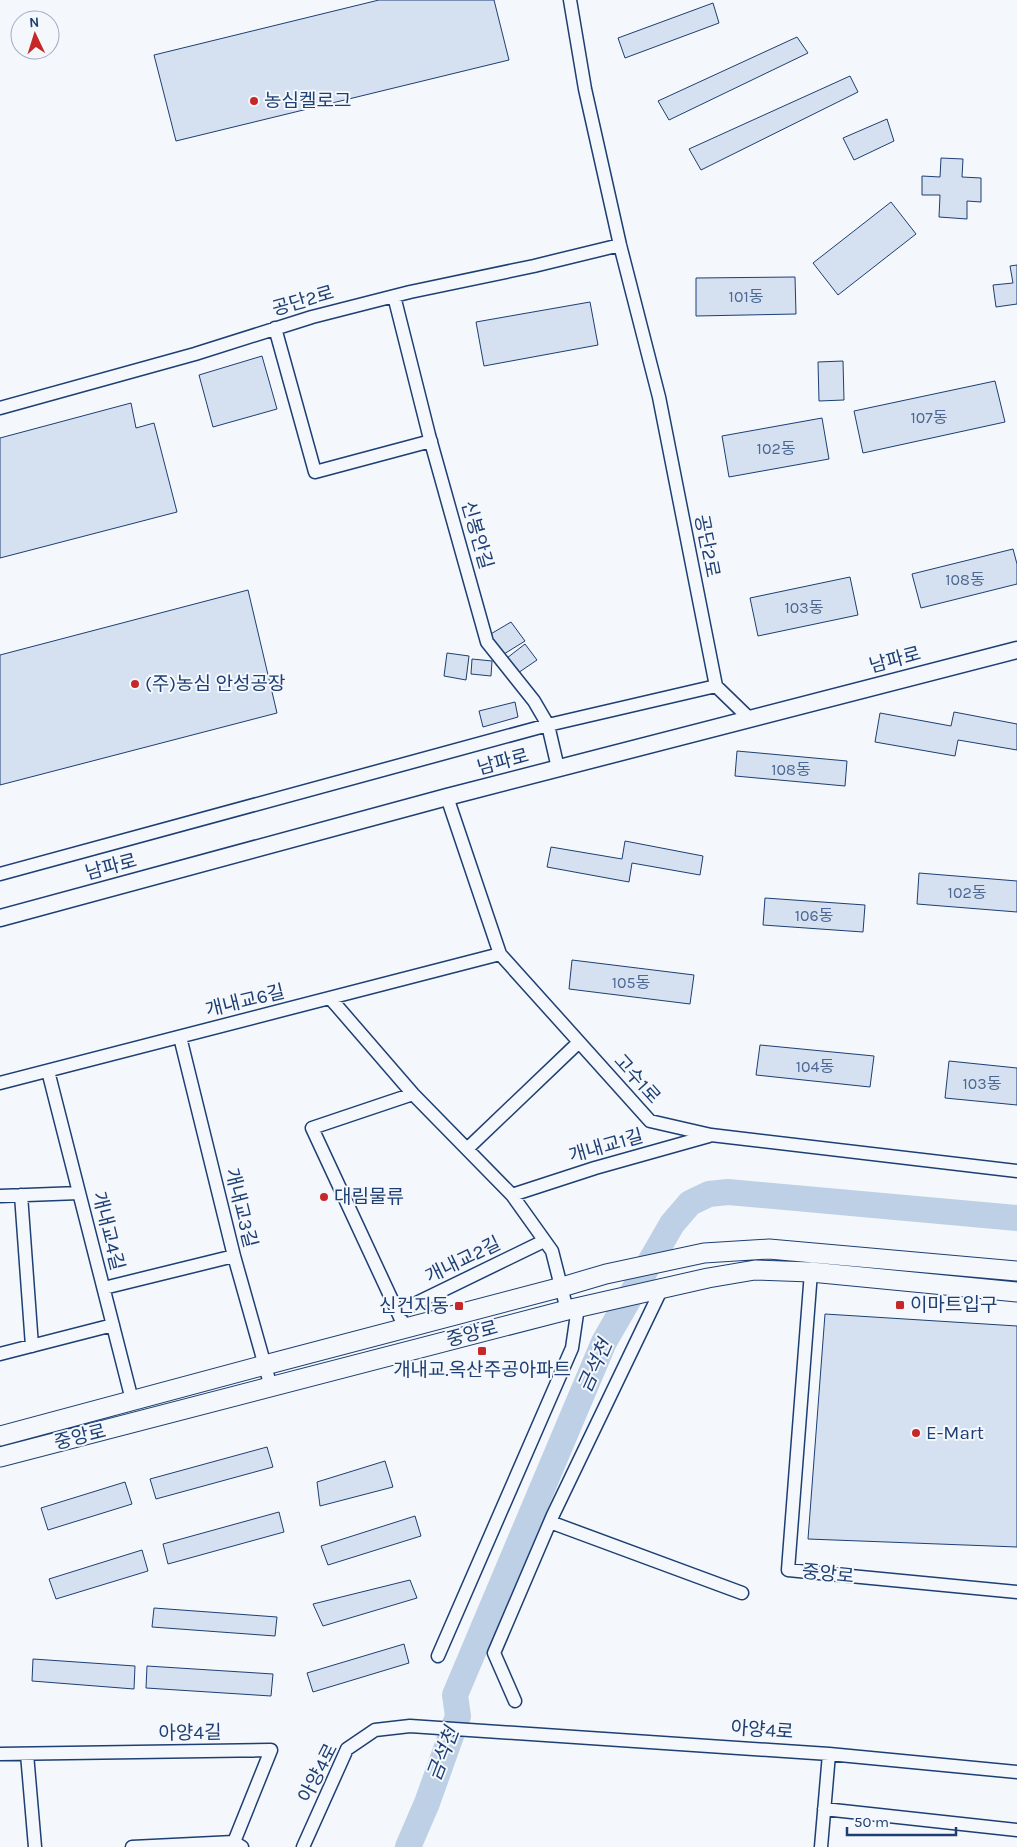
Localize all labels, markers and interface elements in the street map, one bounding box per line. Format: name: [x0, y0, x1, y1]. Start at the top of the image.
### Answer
north arrow: [10, 10, 60, 60]
text: N: [29, 14, 40, 31]
place label: 농심켈로그: [264, 90, 351, 112]
marker: 농심켈로그: [248, 95, 260, 107]
street label: 공단2로: [269, 282, 337, 320]
house number: 101동: [729, 287, 764, 306]
house number: 107동: [910, 408, 948, 427]
house number: 102동: [757, 439, 796, 458]
street label: 신봉안길: [457, 498, 497, 572]
street label: 공단2로: [690, 513, 724, 579]
house number: 108동: [945, 570, 985, 589]
house number: 103동: [785, 598, 824, 617]
street label: 남파로: [867, 643, 923, 677]
place label: (주)농심 안성공장: [145, 673, 285, 695]
marker: (주)농심 안성공장: [129, 678, 141, 690]
street label: 남파로: [475, 745, 531, 779]
house number: 108동: [771, 760, 811, 779]
street label: 남파로: [83, 850, 139, 884]
house number: 102동: [948, 883, 987, 902]
house number: 106동: [795, 906, 834, 925]
house number: 105동: [612, 973, 651, 992]
street label: 개내교6길: [203, 981, 287, 1021]
street label: 고수1로: [609, 1050, 665, 1108]
house number: 104동: [796, 1057, 834, 1076]
house number: 103동: [963, 1074, 1002, 1093]
street label: 개내교1길: [566, 1125, 646, 1167]
street label: 개내교3길: [221, 1166, 261, 1250]
place label: 대림물류: [334, 1186, 404, 1208]
street label: 개내교4길: [88, 1189, 128, 1273]
marker: 대림물류: [318, 1191, 330, 1203]
street label: 개내교2길: [422, 1232, 504, 1288]
place label: 이마트입구: [910, 1294, 997, 1316]
place label: 신건지동: [379, 1295, 449, 1317]
marker: 이마트입구: [894, 1299, 906, 1311]
marker: 신건지동: [453, 1300, 465, 1312]
street label: 중앙로: [444, 1317, 500, 1351]
water label: 금석천: [573, 1334, 618, 1396]
marker: 개내교.옥산주공아파트: [476, 1345, 488, 1357]
place label: 개내교.옥산주공아파트: [393, 1359, 571, 1381]
street label: 중앙로: [52, 1420, 108, 1454]
place label: E-Mart: [926, 1422, 984, 1444]
marker: E-Mart: [910, 1427, 922, 1439]
street label: 중앙로: [801, 1560, 855, 1588]
street label: 아양4로: [730, 1717, 794, 1743]
street label: 아양4길: [158, 1721, 222, 1745]
water label: 금석천: [422, 1722, 465, 1784]
street label: 아양4로: [294, 1740, 342, 1806]
scale bar: [847, 1804, 956, 1836]
text: 50 m: [854, 1813, 889, 1831]

